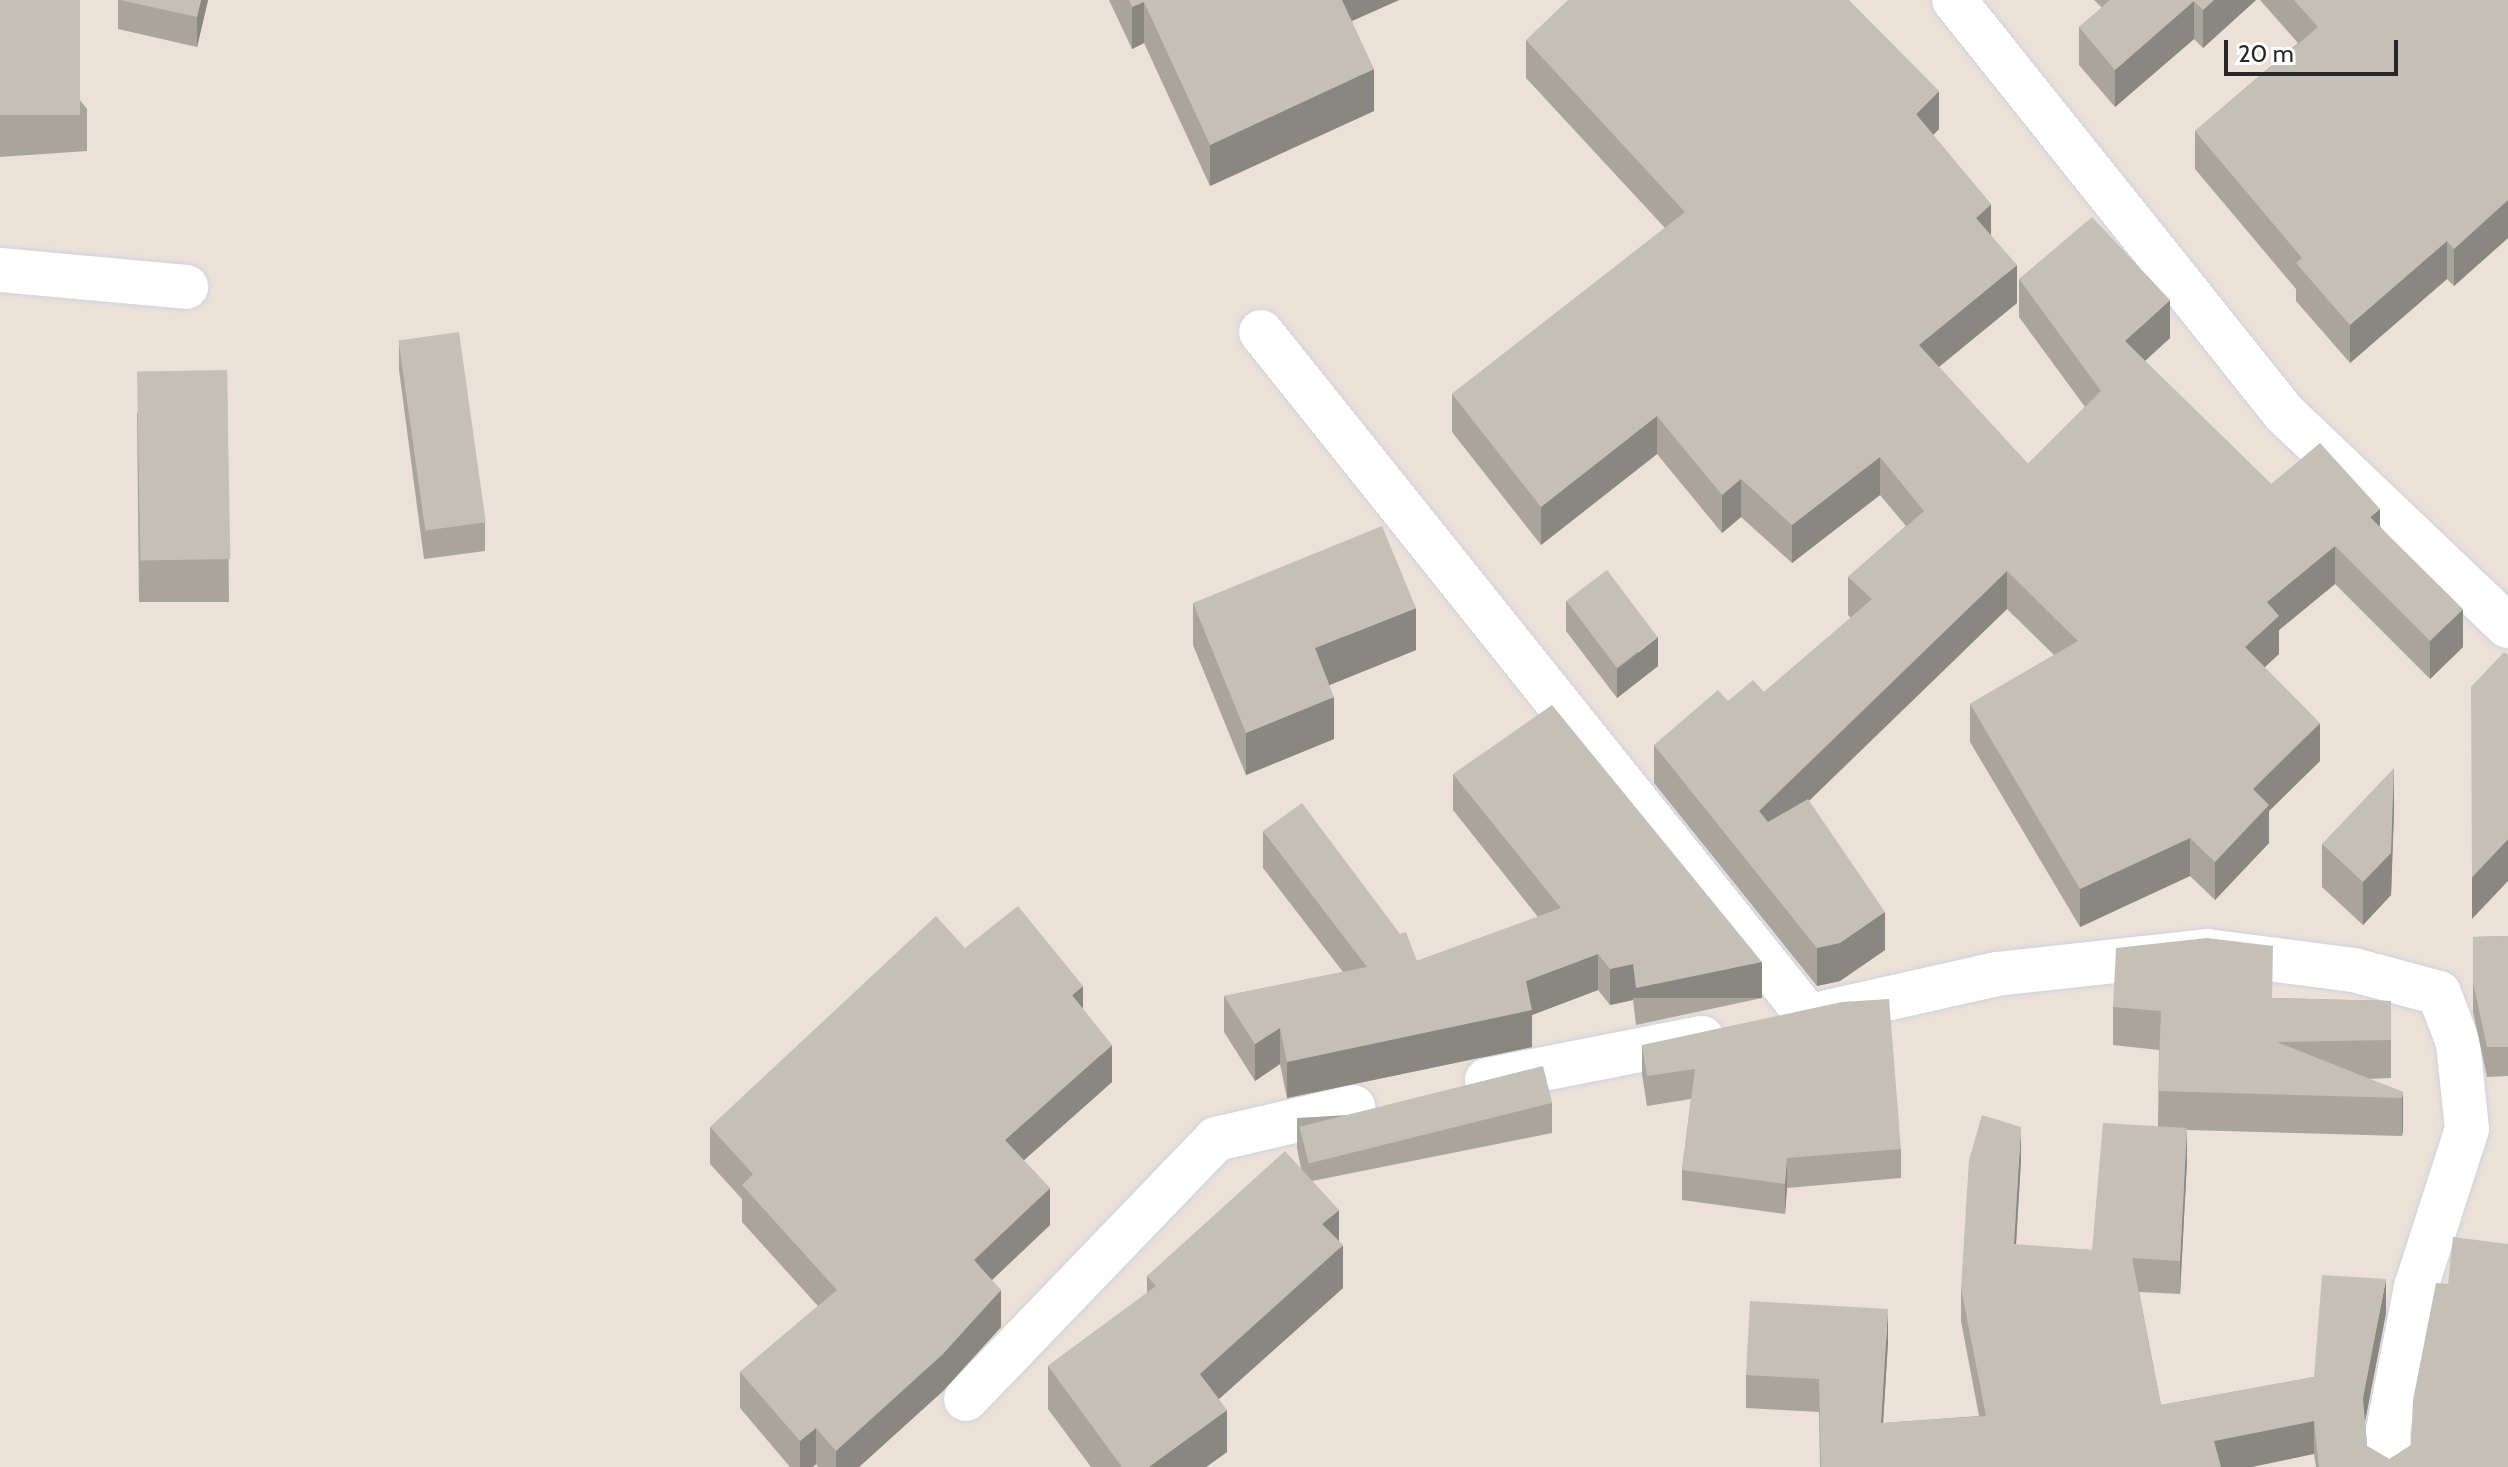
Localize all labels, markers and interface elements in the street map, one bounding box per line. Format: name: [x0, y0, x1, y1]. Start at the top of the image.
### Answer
scale bar: [2228, 24, 2402, 74]
text: 20 m: [2238, 39, 2294, 68]

